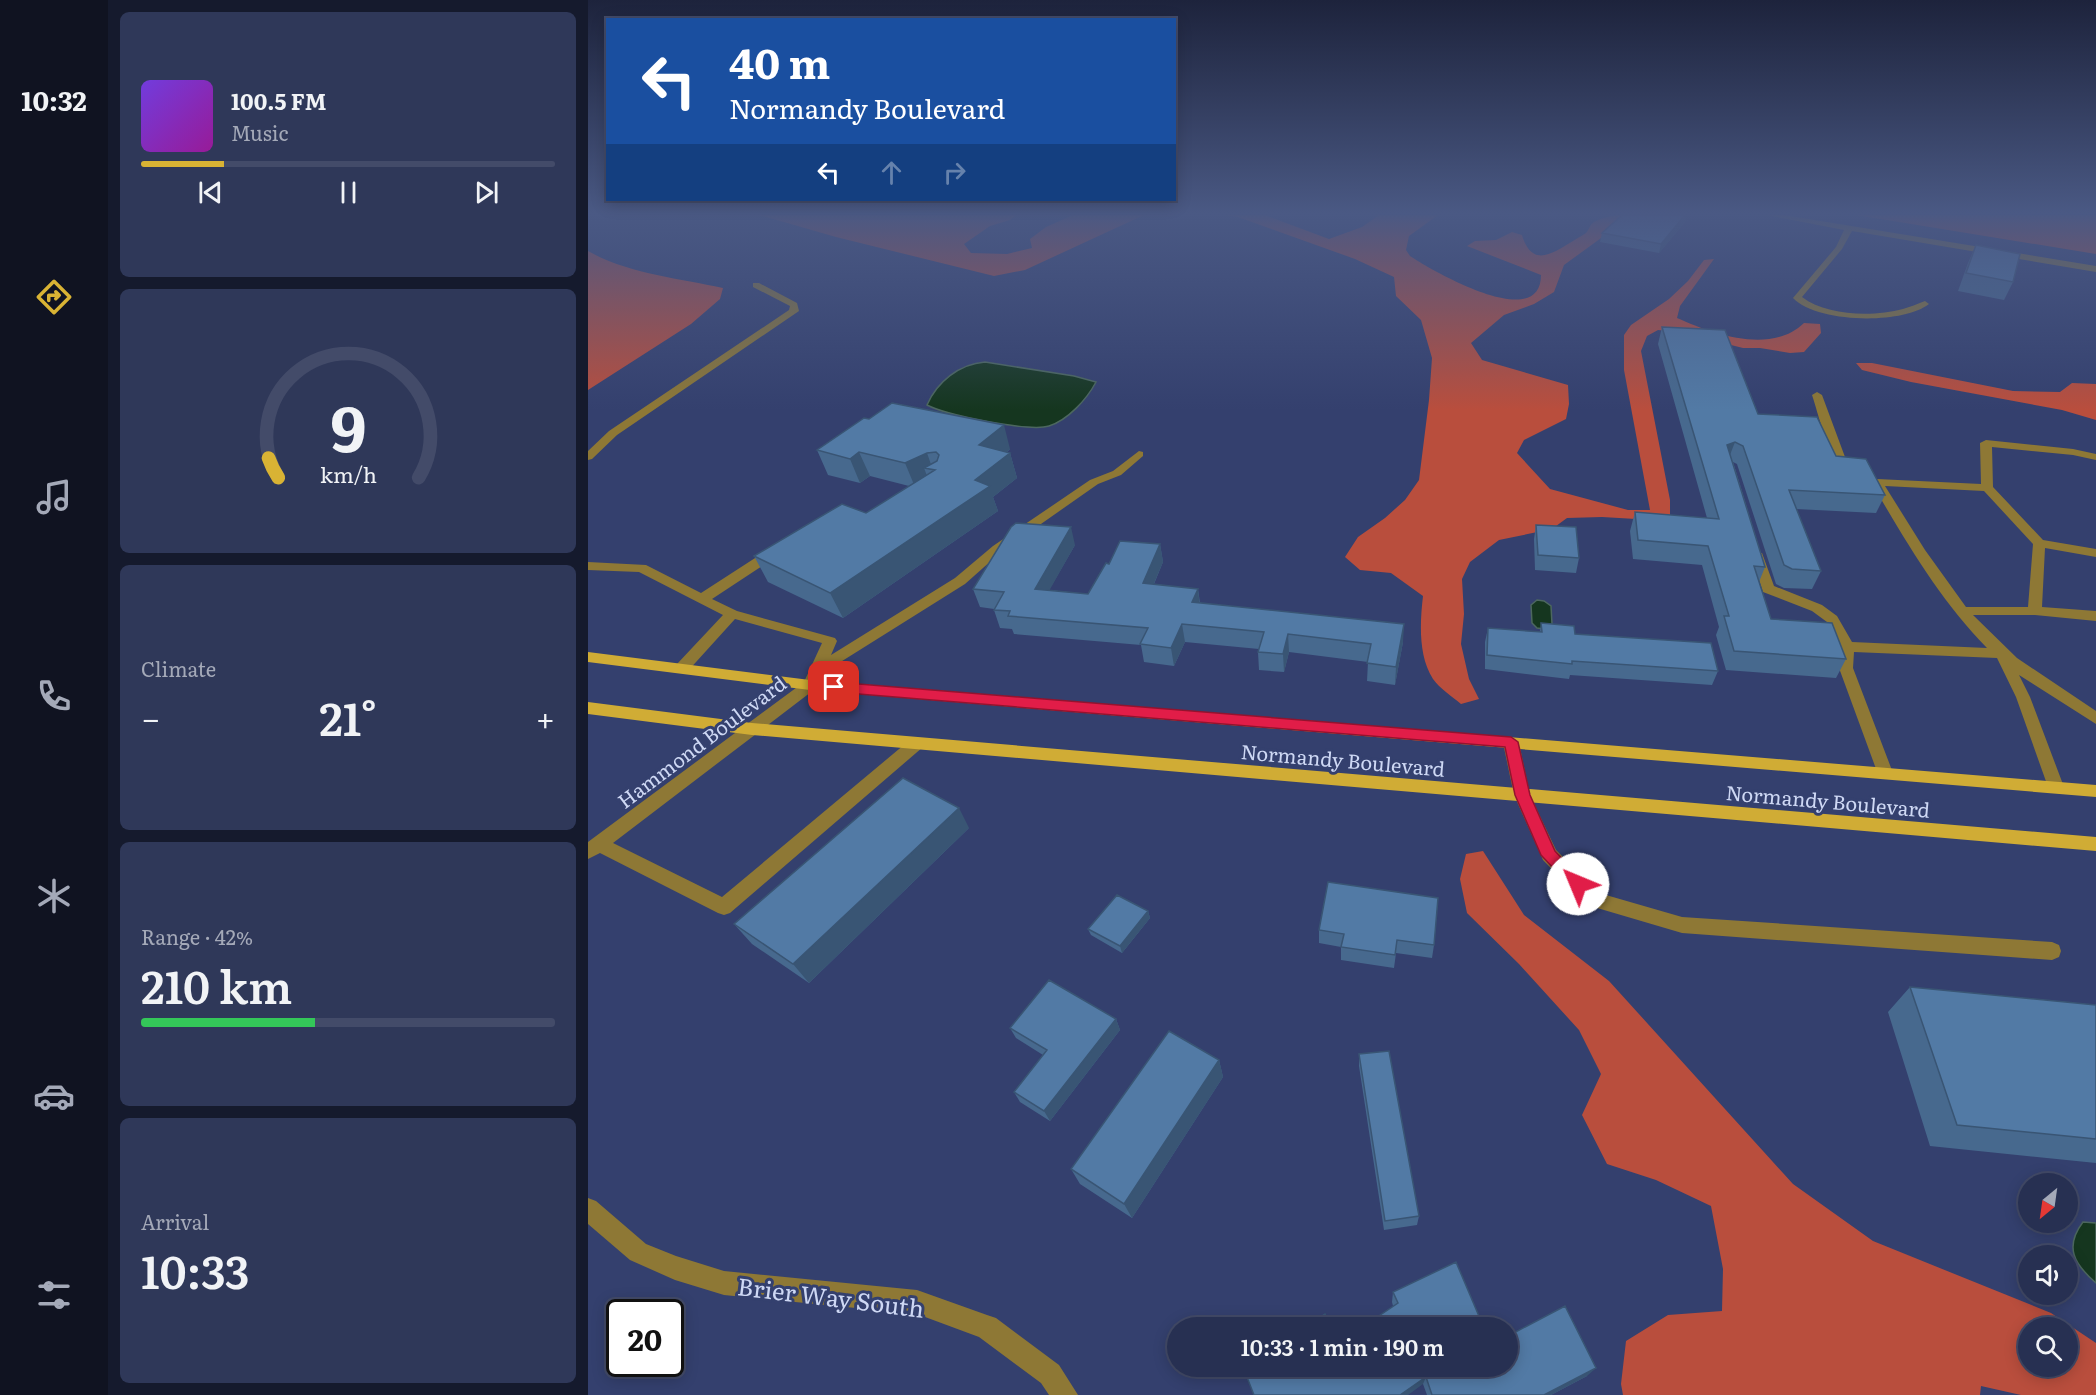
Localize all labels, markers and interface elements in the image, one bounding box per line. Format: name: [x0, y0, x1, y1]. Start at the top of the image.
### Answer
text: 40 m: [729, 30, 830, 92]
icon: left: [630, 42, 708, 120]
text: 10:32: [21, 79, 87, 119]
text: 100.5 FM: [231, 84, 326, 117]
text: Normandy Boulevard: [729, 87, 1005, 127]
text: Music: [231, 117, 288, 147]
icon: left: [812, 156, 845, 189]
icon: ahead: [875, 156, 908, 189]
icon: right: [938, 156, 971, 189]
icon: previous: [194, 176, 227, 209]
icon: pause: [332, 176, 365, 209]
icon: next: [470, 176, 503, 209]
icon: directions: [33, 276, 75, 318]
text: 9: [330, 379, 366, 471]
text: km/h: [319, 458, 377, 490]
icon: music: [33, 476, 75, 518]
text: Climate: [141, 653, 216, 683]
pin: [808, 661, 859, 712]
street label: Hammond Boulevard: [610, 668, 792, 814]
icon: arrive: [817, 670, 850, 703]
icon: phone: [33, 675, 75, 717]
text: 21°: [319, 683, 377, 750]
text: −: [141, 692, 160, 741]
text: +: [536, 692, 555, 741]
street label: Normandy Boulevard: [1240, 735, 1446, 783]
street label: Normandy Boulevard: [1725, 776, 1931, 824]
position arrow: [1546, 852, 1610, 916]
icon: climate: [33, 875, 75, 917]
text: Range · 42%: [141, 921, 253, 951]
text: 210 km: [141, 951, 292, 1018]
icon: car: [33, 1075, 75, 1117]
north arrow: [2018, 1173, 2078, 1233]
map controls: [2018, 1173, 2078, 1377]
text: Arrival: [141, 1206, 209, 1236]
text: 10:33: [141, 1236, 250, 1303]
button: sound: [2018, 1245, 2078, 1305]
street label: Brier Way South: [736, 1267, 927, 1325]
icon: filters: [33, 1274, 75, 1316]
speed limit sign: 20: [606, 1299, 684, 1377]
button: search: [2018, 1317, 2078, 1377]
text: 10:33 · 1 min · 190 m: [1241, 1330, 1444, 1363]

